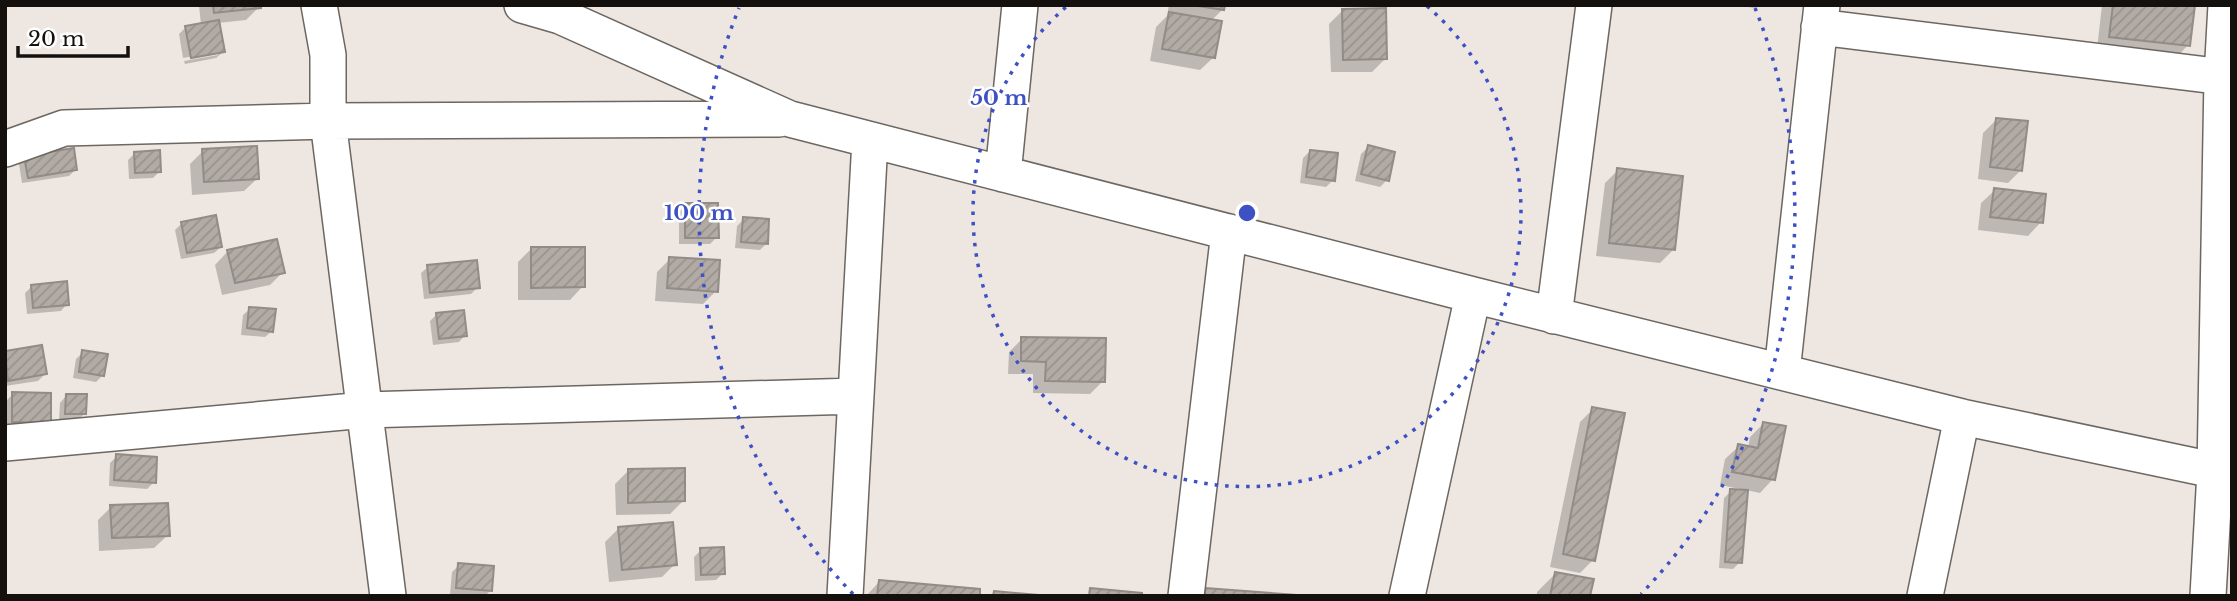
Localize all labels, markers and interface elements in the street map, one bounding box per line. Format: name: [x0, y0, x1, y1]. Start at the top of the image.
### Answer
scale bar: [18, 14, 128, 58]
text: 20 m: [28, 26, 85, 52]
text: 50 m: [970, 85, 1028, 111]
text: 100 m: [664, 200, 734, 226]
centre of rings: [1235, 201, 1259, 225]

